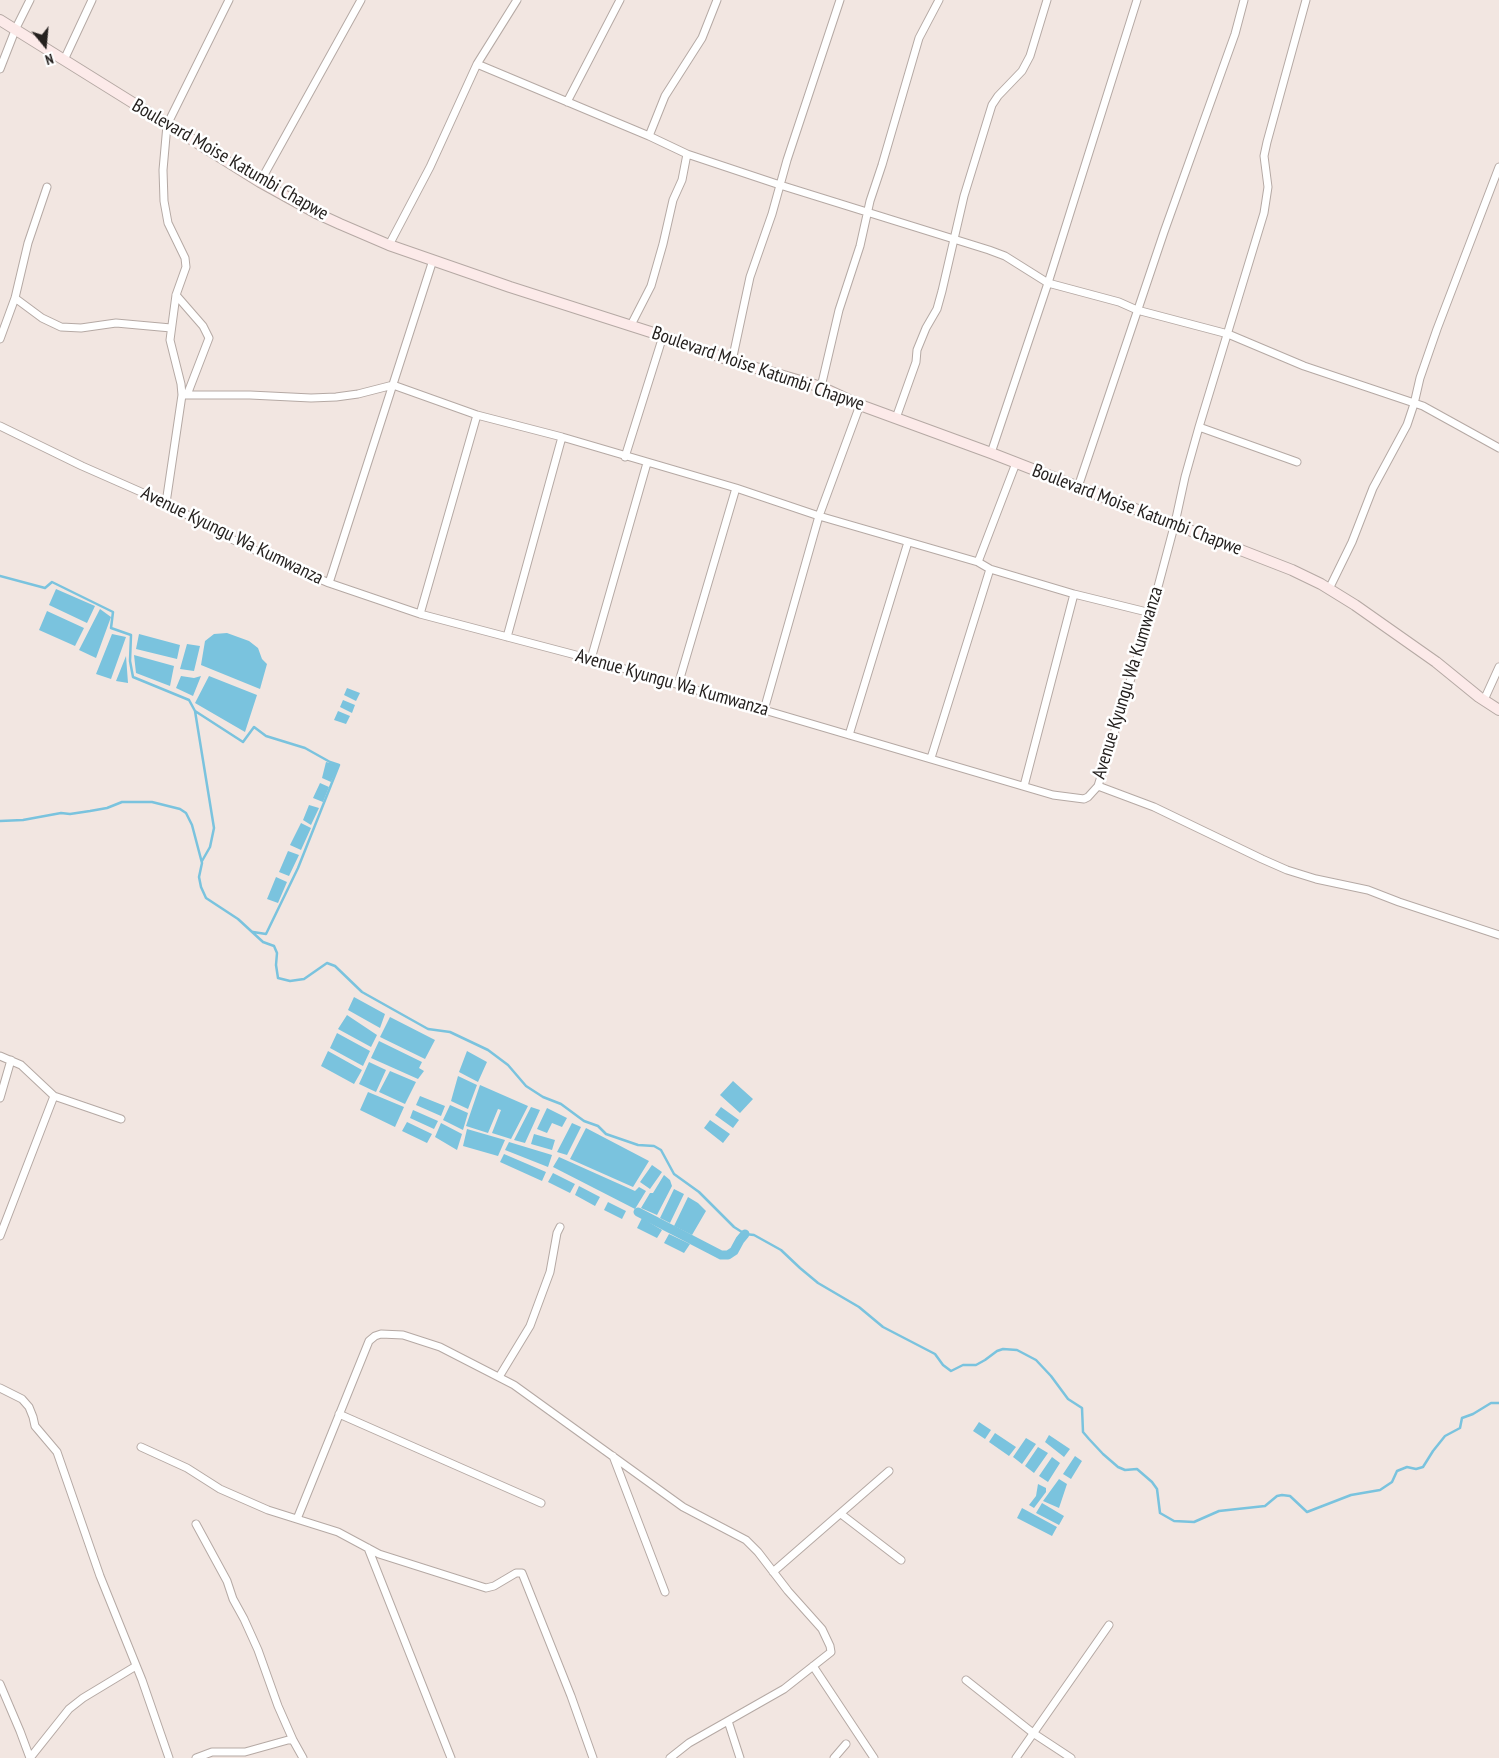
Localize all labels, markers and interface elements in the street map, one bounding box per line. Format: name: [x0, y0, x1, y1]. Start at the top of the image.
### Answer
north arrow: [20, 20, 70, 70]
text: N: [43, 50, 56, 69]
street label: Boulevard Moise Katumbi Chapwe: [128, 94, 332, 226]
street label: Boulevard Moise Katumbi Chapwe: [649, 322, 867, 416]
street label: Boulevard Moise Katumbi Chapwe: [1029, 459, 1245, 561]
street label: Avenue Kyungu Wa Kumwanza: [137, 482, 327, 590]
street label: Avenue Kyungu Wa Kumwanza: [1088, 584, 1168, 782]
street label: Avenue Kyungu Wa Kumwanza: [573, 645, 771, 721]

